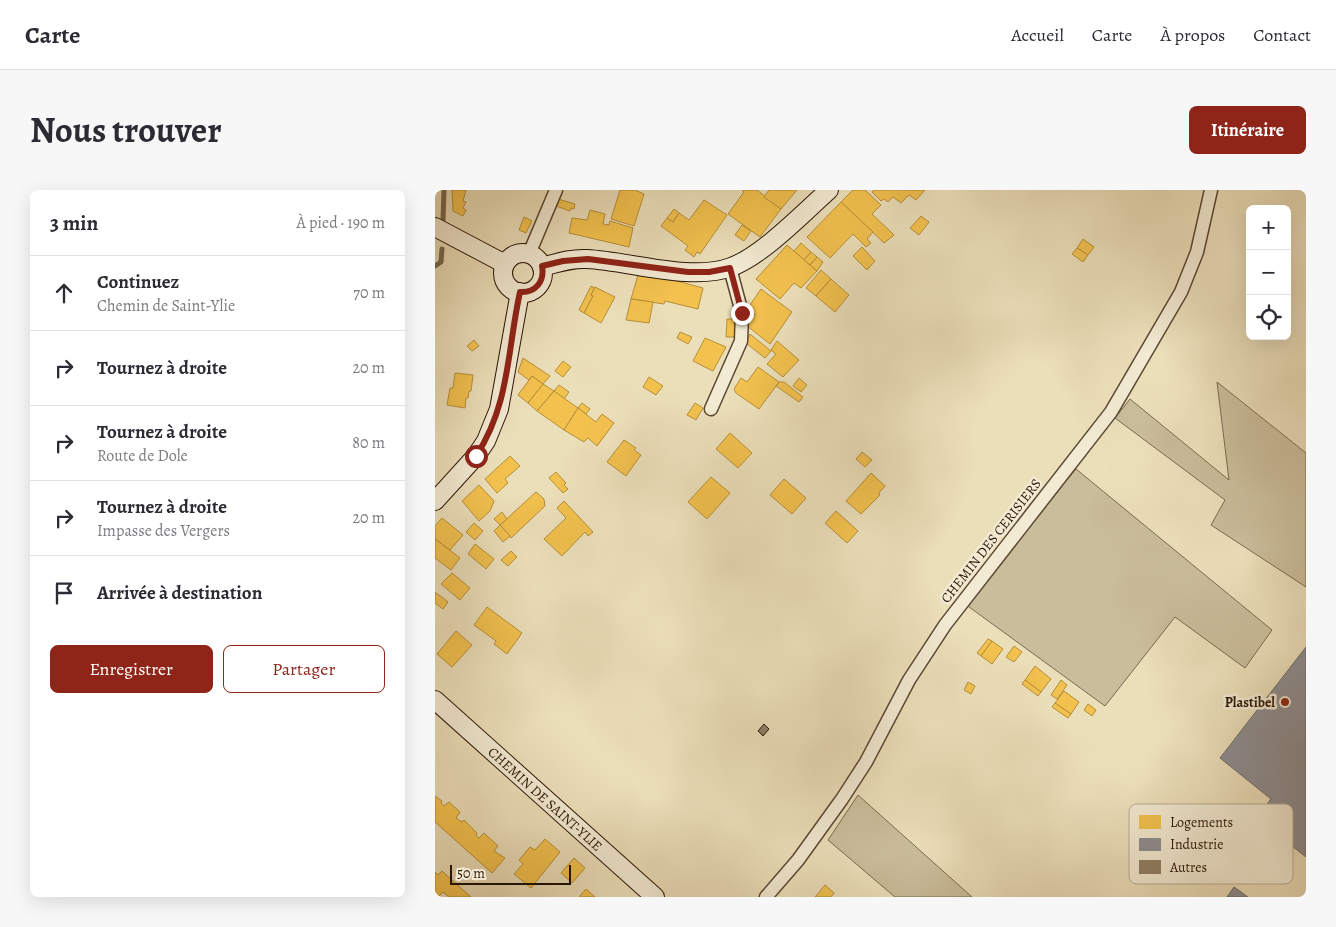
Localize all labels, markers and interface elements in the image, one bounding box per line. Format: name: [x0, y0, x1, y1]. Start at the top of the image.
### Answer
text: Carte: [25, 19, 80, 51]
text: Accueil: [1011, 23, 1064, 47]
text: Carte: [1092, 23, 1132, 47]
text: À propos: [1160, 23, 1225, 47]
text: Contact: [1253, 23, 1311, 47]
text: Nous trouver: [30, 106, 222, 154]
button: Itinéraire: [1189, 106, 1306, 154]
map controls: [1246, 205, 1291, 340]
button: +: [1246, 205, 1291, 250]
text: 3 min: [50, 209, 98, 237]
text: À pied · 190 m: [297, 212, 385, 234]
button: −: [1246, 250, 1291, 295]
text: Continuez: [97, 269, 179, 295]
icon: ahead: [50, 279, 78, 307]
text: 70 m: [353, 282, 385, 304]
text: Chemin de Saint-Ylie: [97, 295, 235, 317]
button: locate: [1246, 295, 1291, 340]
route end: [731, 302, 754, 325]
icon: right: [50, 354, 78, 382]
text: Tournez à droite: [97, 355, 227, 381]
text: 20 m: [352, 357, 385, 379]
text: Tournez à droite: [97, 419, 227, 445]
icon: right: [50, 429, 78, 457]
text: 80 m: [352, 432, 385, 454]
text: Route de Dole: [97, 445, 188, 467]
route start: [465, 445, 488, 468]
street label: CHEMIN DES CERISIERS: [936, 475, 1046, 607]
text: Tournez à droite: [97, 494, 227, 520]
icon: right: [50, 504, 78, 532]
text: 20 m: [352, 507, 385, 529]
text: Impasse des Vergers: [97, 520, 230, 542]
icon: arrive: [50, 579, 78, 607]
text: Arrivée à destination: [97, 580, 262, 606]
button: Enregistrer: [50, 645, 213, 693]
button: Partager: [223, 645, 385, 693]
place label: Plastibel: [1225, 693, 1275, 712]
marker: Plastibel: [1279, 696, 1291, 708]
street label: CHEMIN DE SAINT-YLIE: [484, 742, 607, 855]
legend: [1129, 804, 1293, 884]
text: Logements: [1170, 813, 1233, 832]
text: Industrie: [1170, 835, 1224, 854]
text: Autres: [1169, 858, 1207, 877]
scale bar: [450, 862, 571, 885]
text: 50 m: [457, 864, 485, 883]

